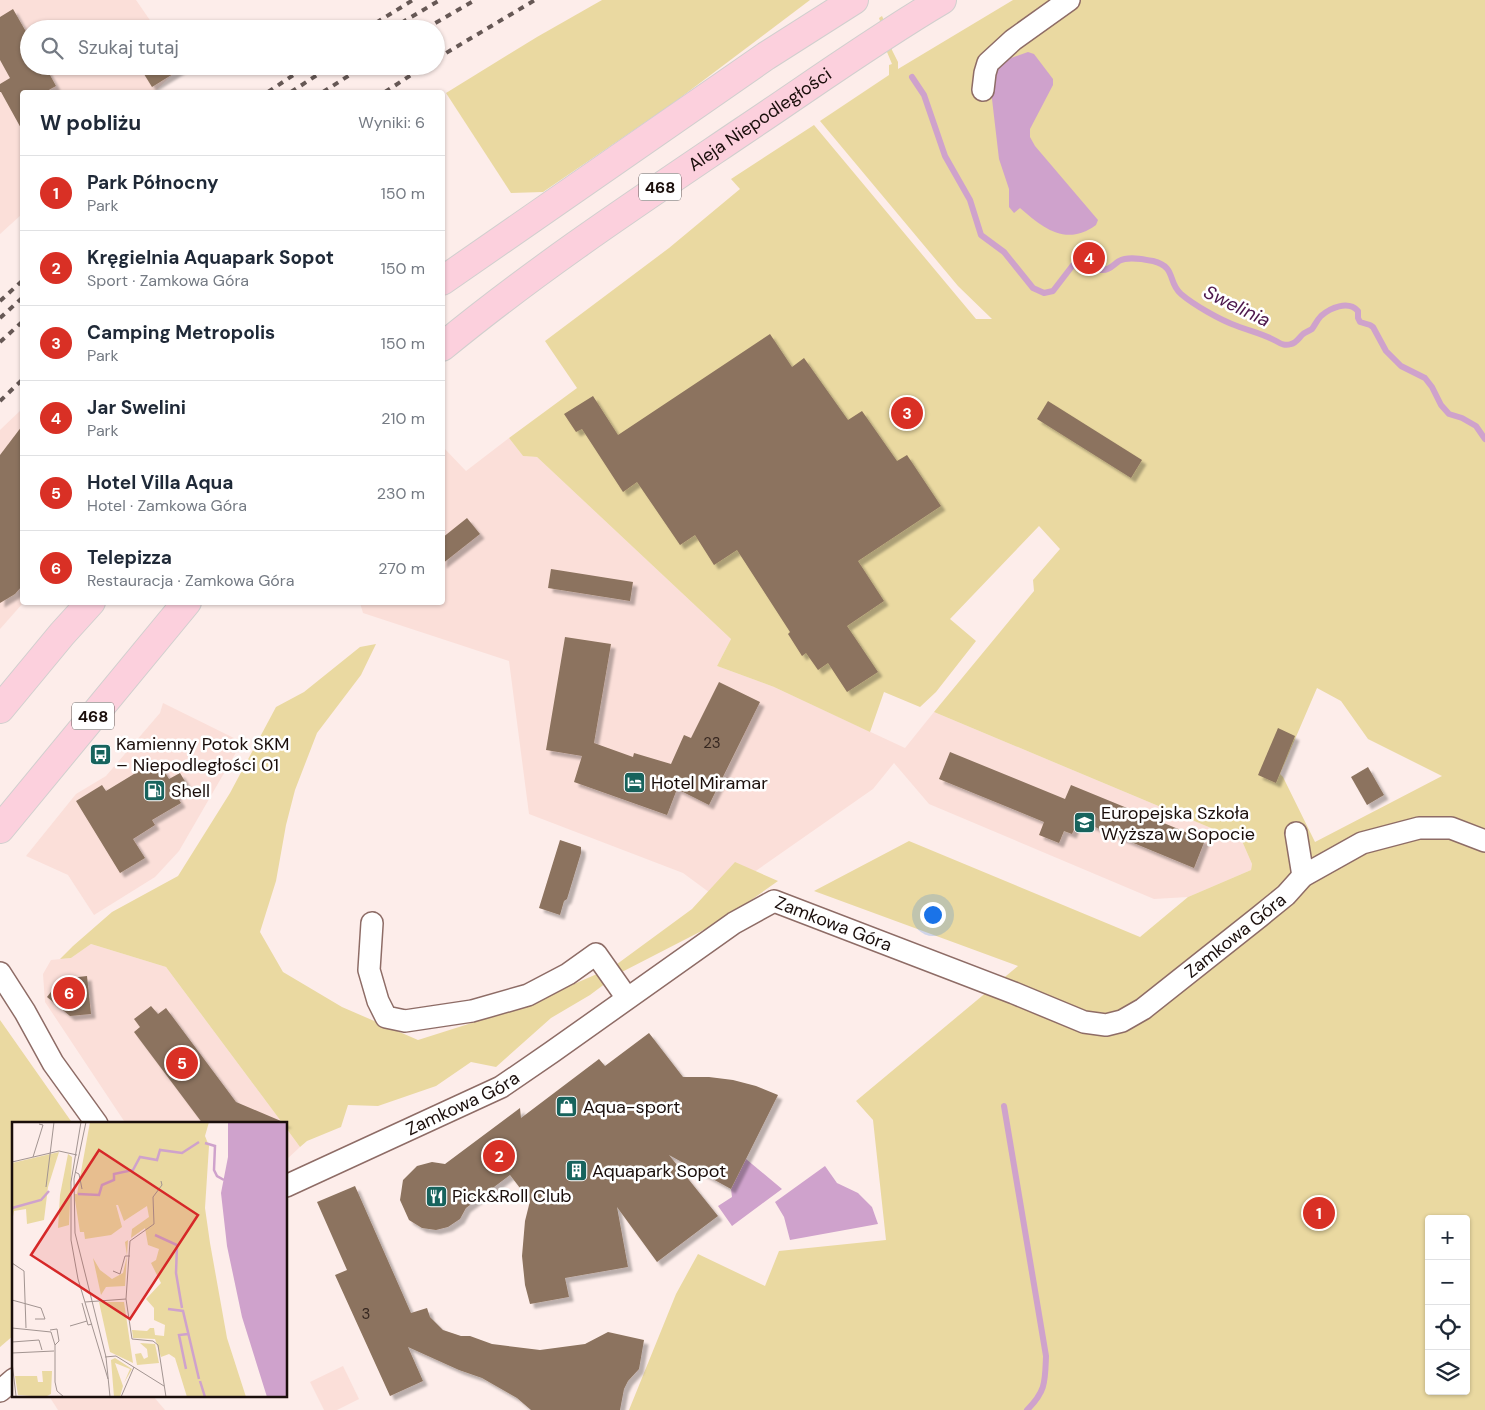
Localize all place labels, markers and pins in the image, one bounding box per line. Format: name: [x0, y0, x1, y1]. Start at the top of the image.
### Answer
pin: 4: [1073, 239, 1105, 277]
pin: 3: [891, 394, 923, 432]
place label: Kamienny Potok SKM – Niepodległości 01: [116, 732, 289, 777]
bus stop icon: Kamienny Potok SKM – Niepodległości 01: [88, 742, 112, 766]
hotel icon: Hotel Miramar: [623, 771, 647, 795]
place label: Hotel Miramar: [651, 771, 768, 795]
fuel station icon: Shell: [143, 779, 167, 803]
place label: Shell: [171, 779, 210, 803]
place label: Europejska Szkoła Wyższa w Sopocie: [1101, 801, 1255, 846]
school or university icon: Europejska Szkoła Wyższa w Sopocie: [1073, 811, 1097, 835]
pin: 6: [53, 974, 85, 1012]
pin: 5: [166, 1044, 198, 1082]
shop icon: Aqua-sport: [555, 1095, 579, 1119]
place label: Aqua-sport: [583, 1095, 680, 1119]
pin: 2: [483, 1137, 515, 1175]
building icon: Aquapark Sopot: [564, 1159, 588, 1183]
place label: Aquapark Sopot: [592, 1159, 726, 1183]
restaurant icon: Pick&Roll Club: [424, 1184, 448, 1208]
place label: Pick&Roll Club: [452, 1184, 571, 1208]
pin: 1: [1303, 1194, 1335, 1232]

